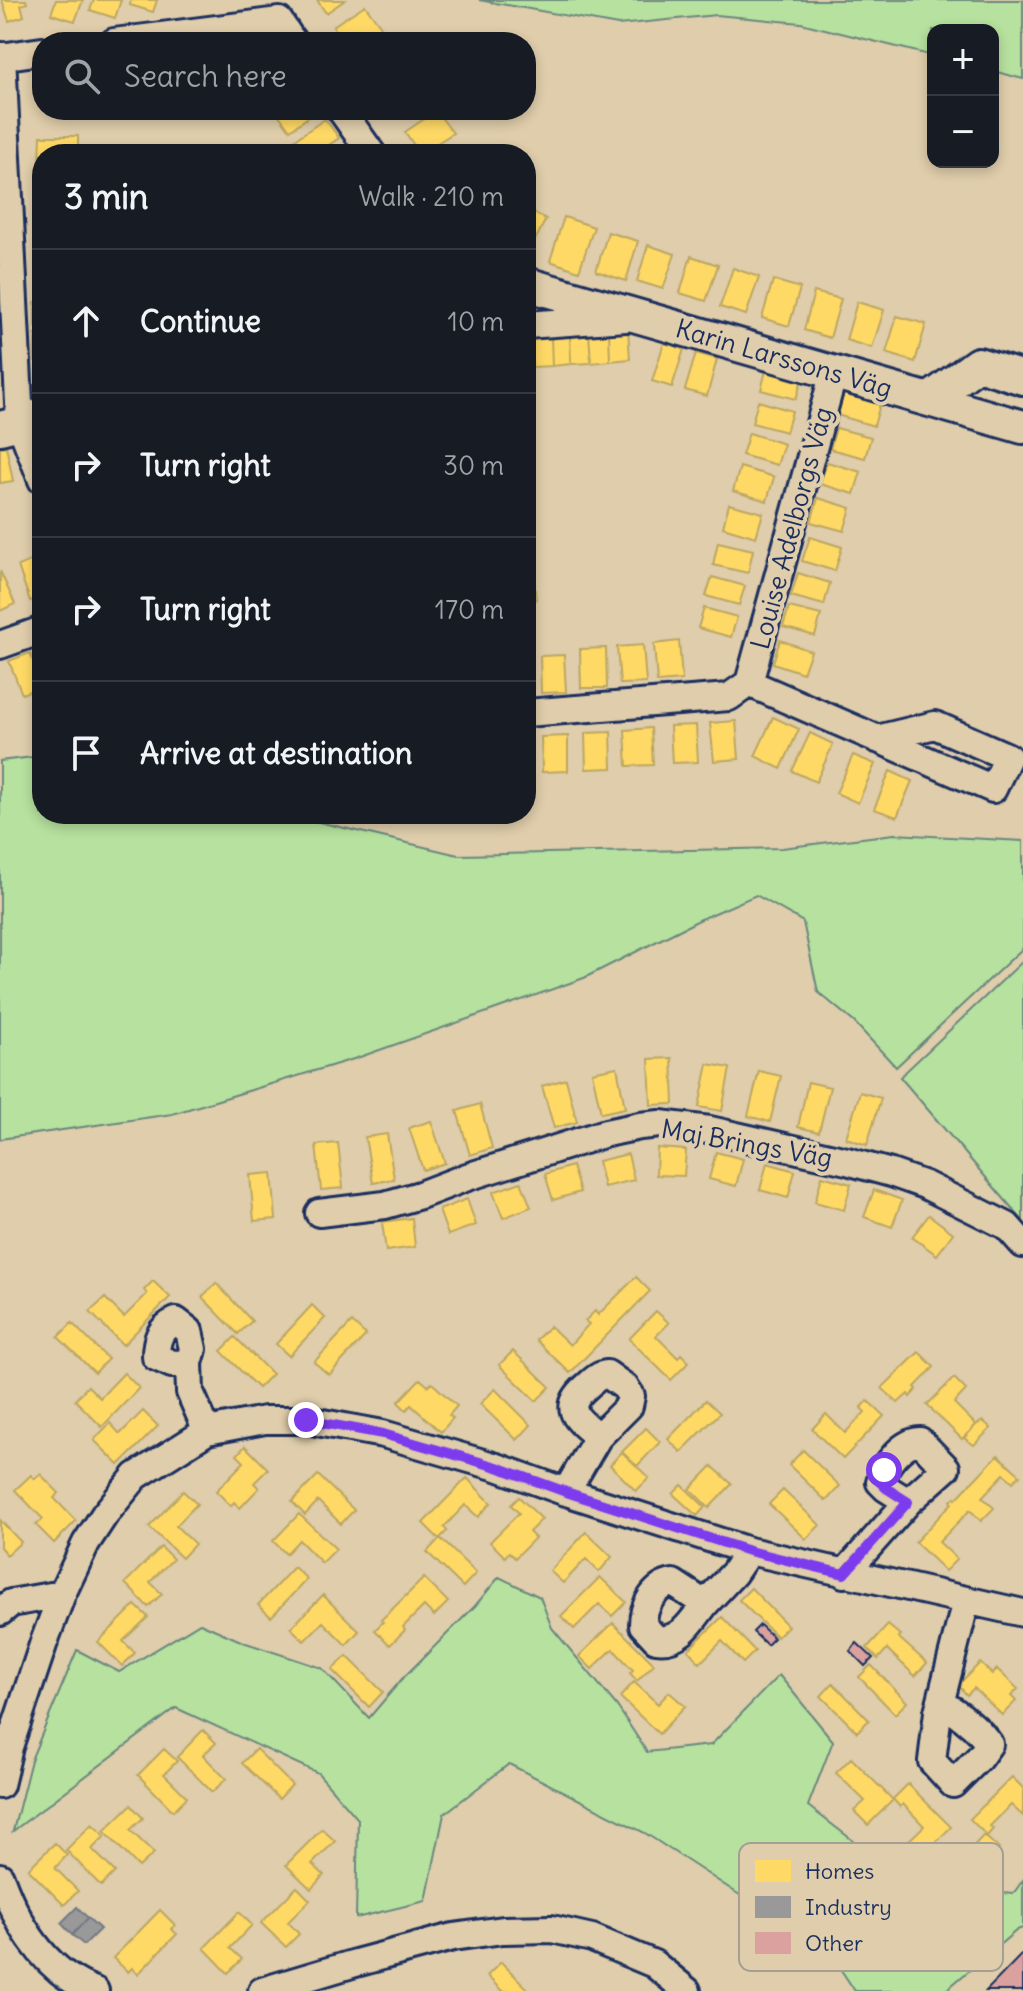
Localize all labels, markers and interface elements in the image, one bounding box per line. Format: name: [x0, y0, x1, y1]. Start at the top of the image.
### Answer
map controls: [927, 24, 999, 168]
button: +: [927, 24, 999, 96]
search box: [32, 32, 536, 120]
icon: search: [60, 54, 104, 98]
text: Search here: [124, 57, 287, 95]
button: −: [927, 96, 999, 168]
text: 3 min: [64, 175, 149, 218]
text: Walk · 210 m: [358, 180, 504, 213]
icon: ahead: [64, 299, 108, 343]
text: Continue: [140, 302, 261, 340]
text: 10 m: [448, 305, 504, 338]
street label: Karin Larssons Väg: [672, 311, 896, 405]
street label: Louise Adelborgs Väg: [743, 403, 839, 653]
icon: right: [64, 443, 108, 487]
text: Turn right: [140, 446, 271, 484]
text: 30 m: [443, 449, 504, 482]
icon: right: [64, 587, 108, 631]
text: Turn right: [140, 590, 271, 628]
text: 170 m: [435, 593, 504, 626]
icon: arrive: [64, 731, 108, 775]
text: Arrive at destination: [140, 734, 412, 772]
street label: Maj Brings Väg: [659, 1112, 835, 1174]
route end: [288, 1402, 324, 1438]
route start: [866, 1452, 902, 1488]
legend: [739, 1843, 1003, 1971]
text: Homes: [805, 1857, 874, 1885]
text: Industry: [805, 1893, 892, 1921]
text: Other: [805, 1929, 863, 1957]

